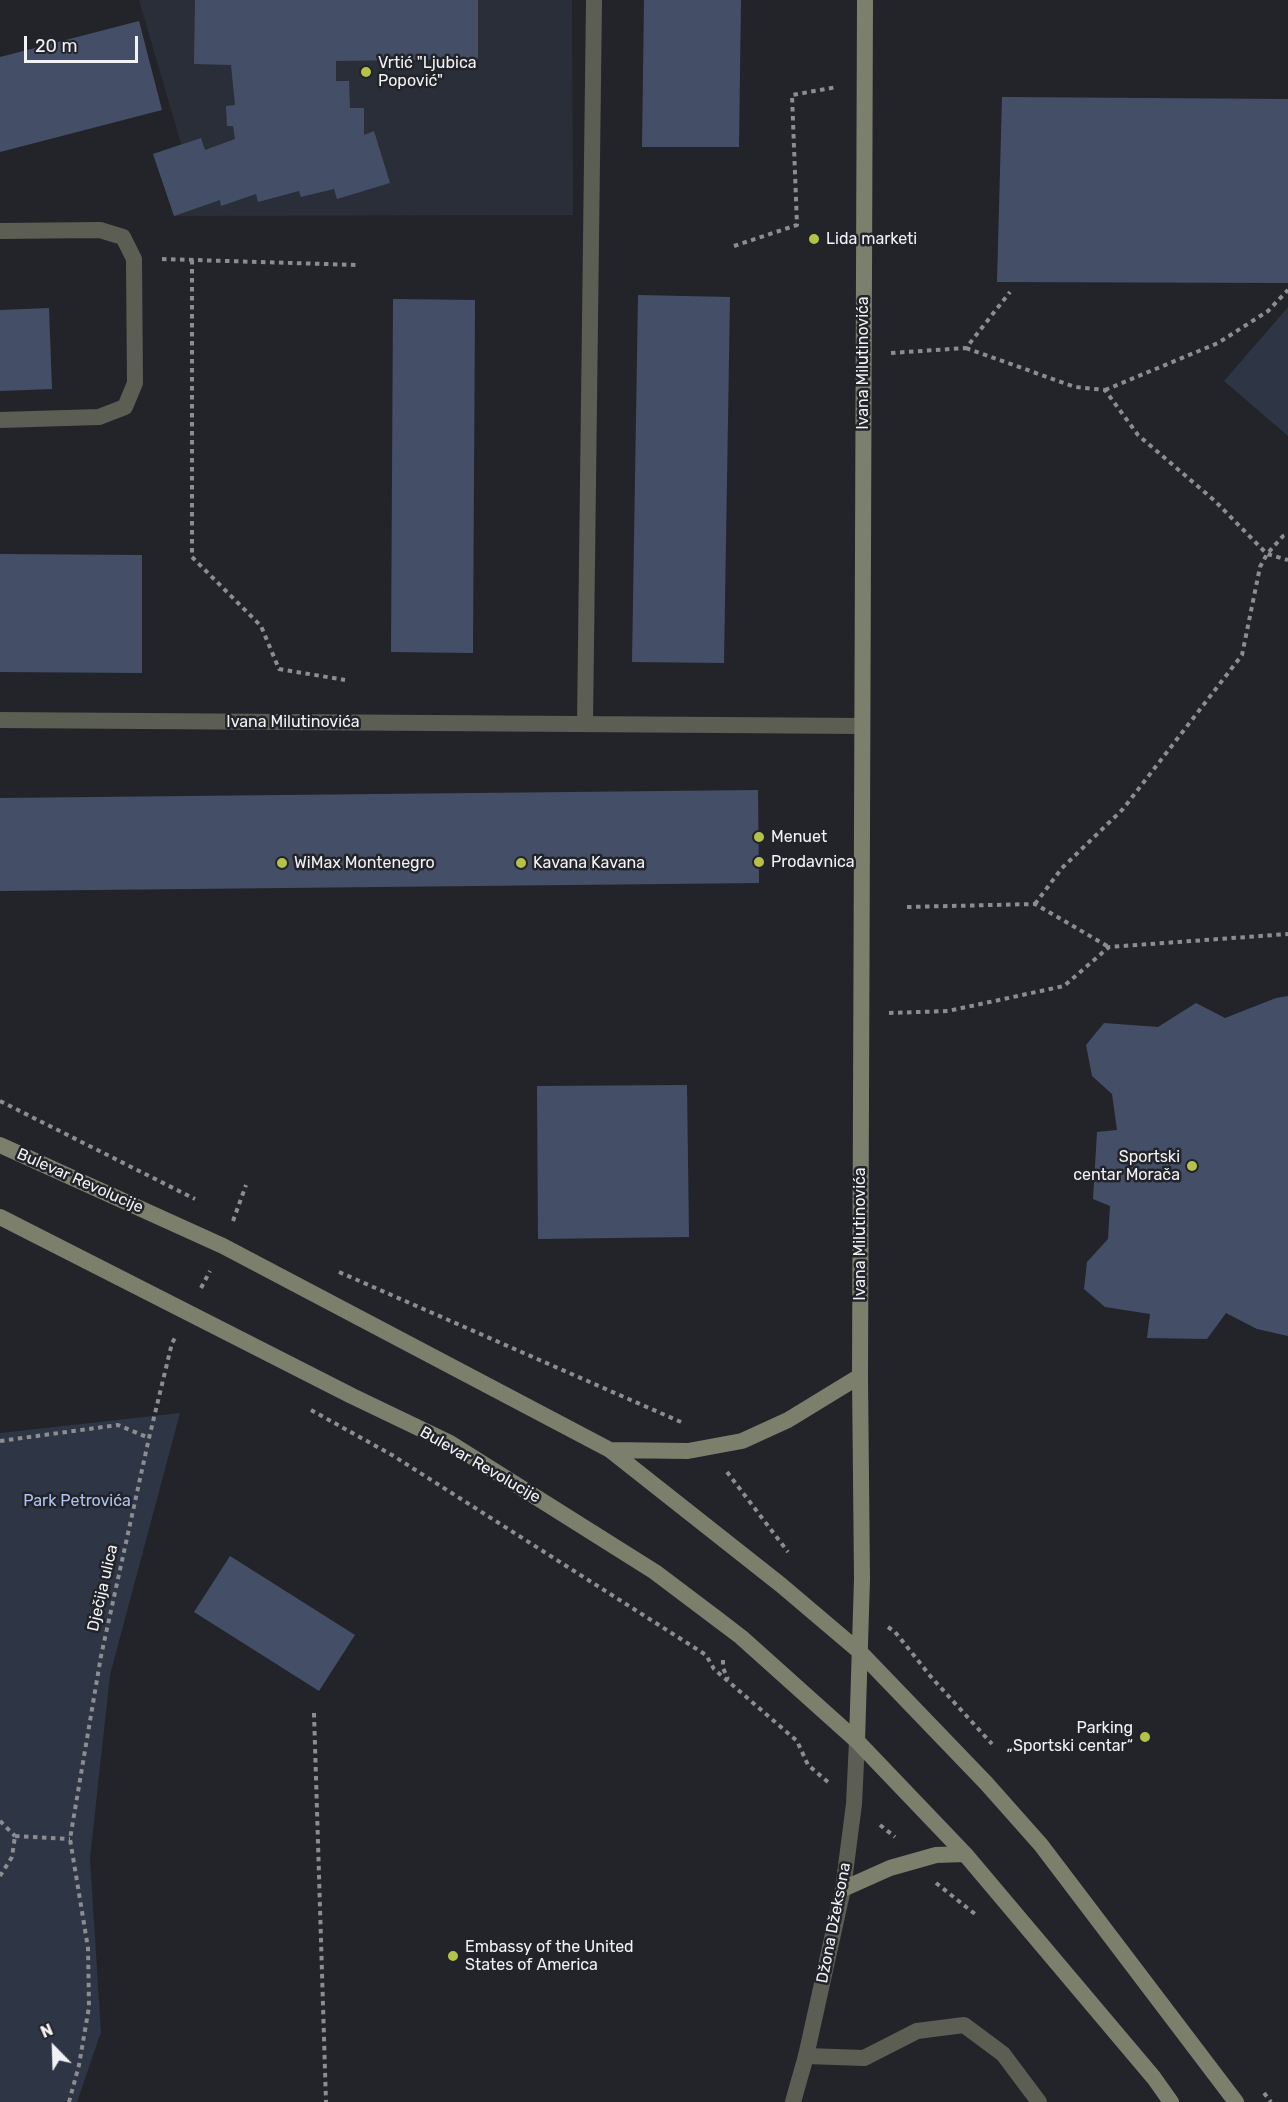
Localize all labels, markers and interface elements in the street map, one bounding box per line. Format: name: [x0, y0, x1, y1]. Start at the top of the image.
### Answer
scale bar: [27, 24, 141, 62]
text: 20 m: [35, 35, 77, 57]
place label: Vrtić "Ljubica Popović": [378, 53, 477, 91]
marker: Vrtić "Ljubica Popović": [359, 65, 373, 79]
place label: Lida marketi: [826, 229, 917, 249]
marker: Lida marketi: [807, 232, 821, 246]
street label: Ivana Milutinovića: [853, 296, 873, 430]
street label: Ivana Milutinovića: [226, 712, 360, 732]
place label: Menuet: [771, 827, 827, 847]
marker: Menuet: [752, 830, 766, 844]
place label: Prodavnica: [771, 852, 855, 872]
place label: WiMax Montenegro: [294, 853, 435, 873]
place label: Kavana Kavana: [533, 853, 645, 873]
marker: Prodavnica: [752, 855, 766, 869]
marker: WiMax Montenegro: [275, 856, 289, 870]
marker: Kavana Kavana: [514, 856, 528, 870]
street label: Bulevar Revolucije: [14, 1145, 146, 1217]
place label: Sportski centar Morača: [1073, 1147, 1180, 1185]
marker: Sportski centar Morača: [1185, 1159, 1199, 1173]
street label: Ivana Milutinovića: [850, 1167, 870, 1301]
street label: Bulevar Revolucije: [416, 1423, 544, 1507]
park label: Park Petrovića: [23, 1491, 131, 1511]
street label: Dječija ulica: [84, 1543, 122, 1633]
place label: Parking „Sportski centar“: [1006, 1718, 1133, 1756]
marker: Parking „Sportski centar“: [1138, 1730, 1152, 1744]
street label: Džona Džeksona: [813, 1861, 855, 1985]
place label: Embassy of the United States of America: [465, 1937, 634, 1975]
marker: Embassy of the United States of America: [446, 1949, 460, 1963]
north arrow: [24, 2018, 84, 2078]
text: N: [38, 2020, 56, 2042]

